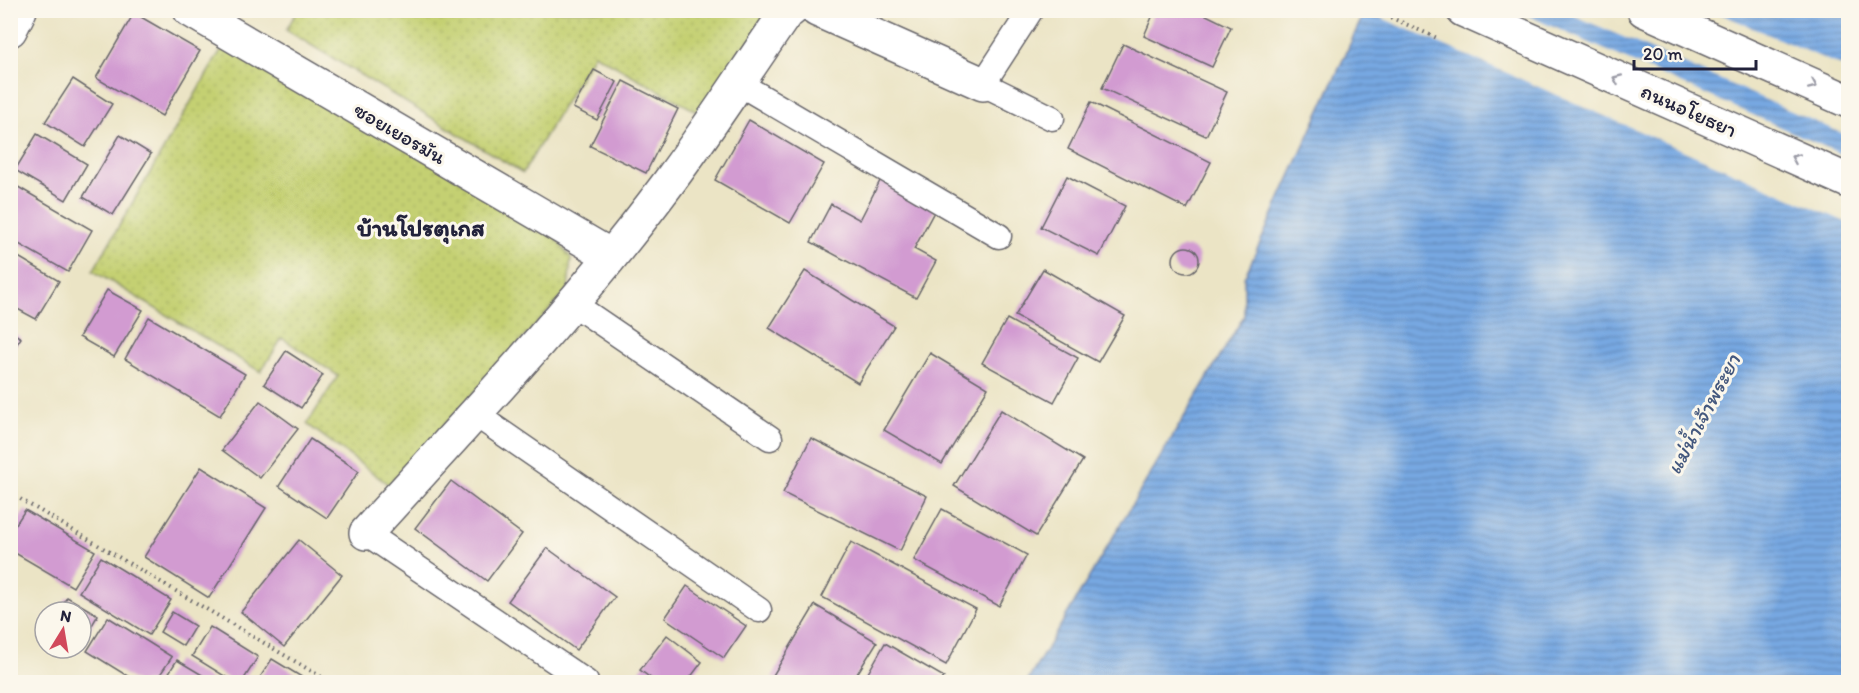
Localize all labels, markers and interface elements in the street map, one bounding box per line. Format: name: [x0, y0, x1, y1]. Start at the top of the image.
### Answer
scale bar: [1634, 33, 1756, 71]
text: 20 m: [1643, 43, 1683, 65]
one-way arrow: [1612, 74, 1623, 86]
street label: ถนนอโยธยา: [1637, 78, 1741, 142]
one-way arrow: [1806, 78, 1817, 90]
street label: ซอยเยอรมัน: [350, 97, 450, 169]
one-way arrow: [1790, 153, 1801, 165]
district label: บ้านโปรตุเกส: [356, 213, 485, 245]
water label: แม่น้ำเจ้าพระยา: [1660, 348, 1746, 479]
north arrow: [33, 600, 93, 660]
text: N: [59, 605, 73, 626]

